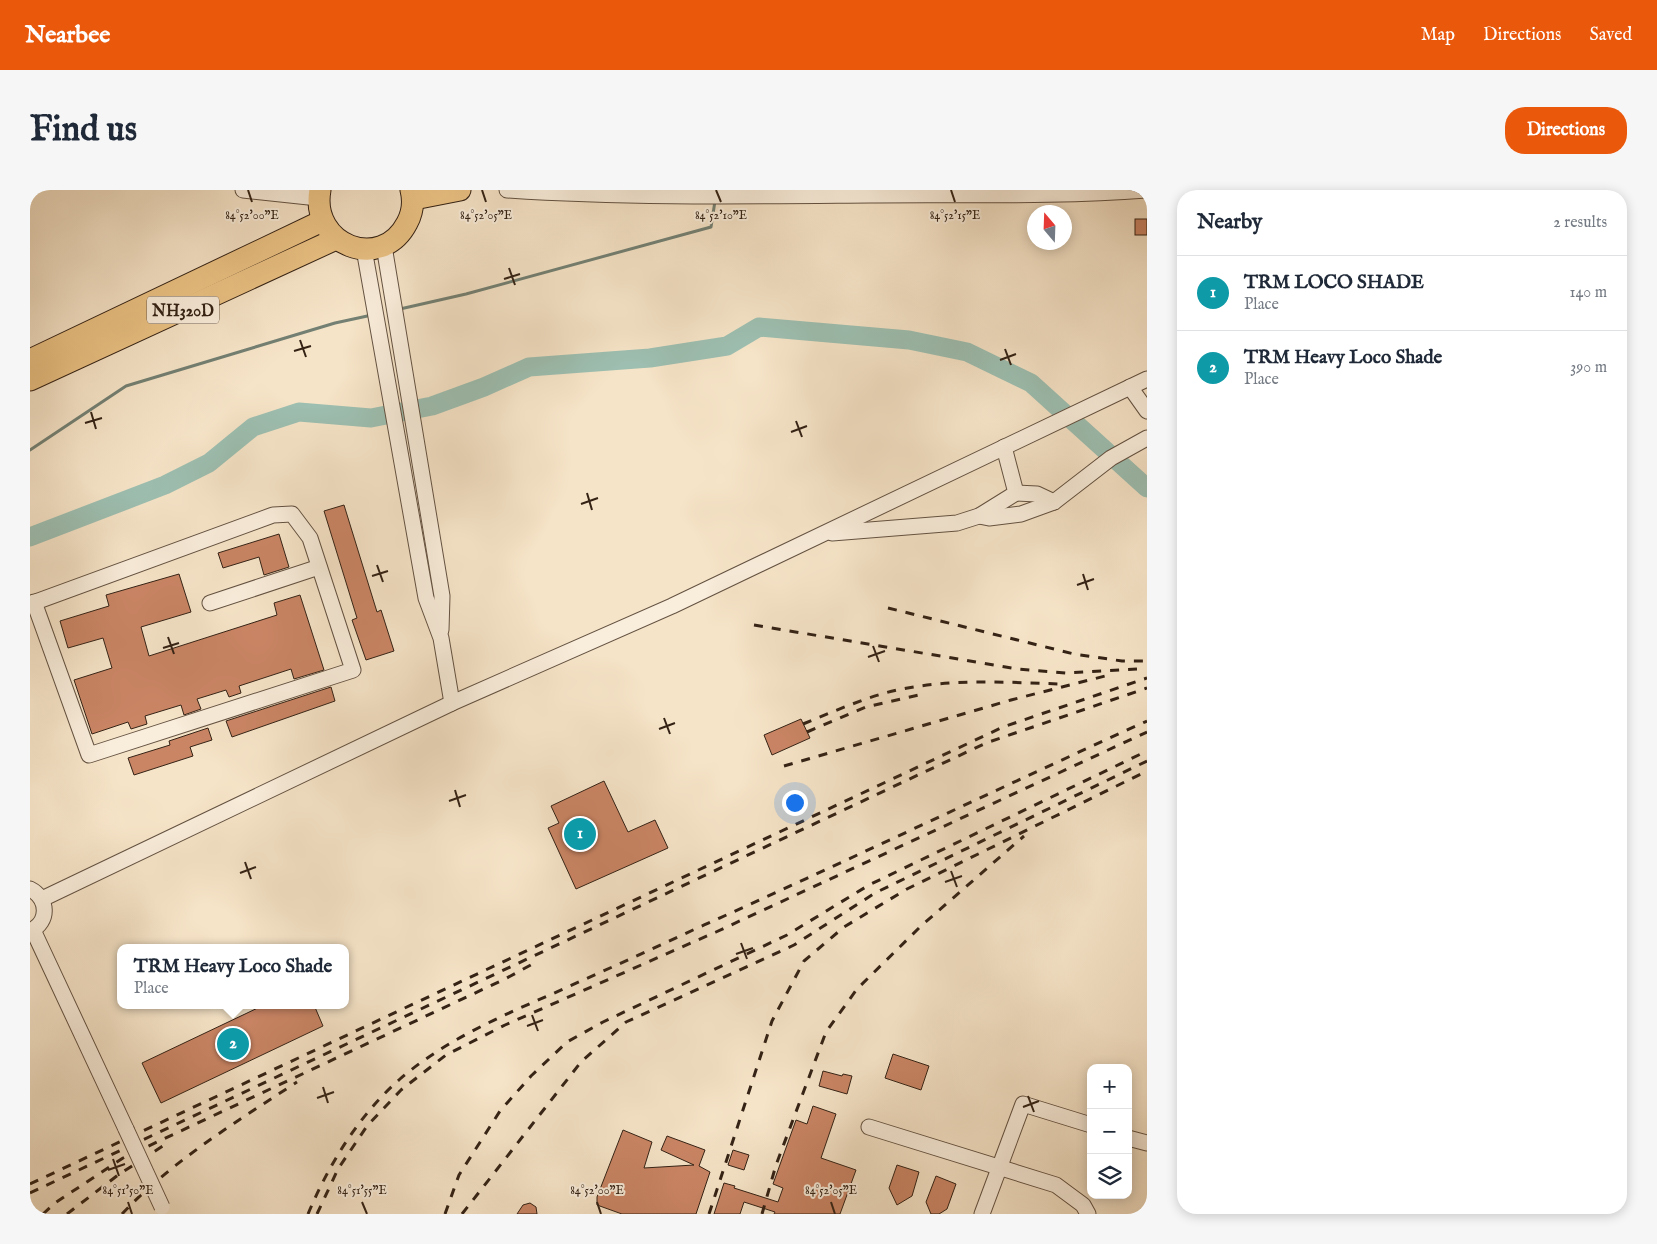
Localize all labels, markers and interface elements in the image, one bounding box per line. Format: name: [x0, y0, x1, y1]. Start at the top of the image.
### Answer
text: Nearbee: [25, 20, 110, 51]
text: Map: [1421, 24, 1455, 47]
text: Directions: [1483, 24, 1561, 47]
text: Saved: [1589, 24, 1632, 47]
button: Directions: [1505, 107, 1627, 154]
text: Find us: [30, 108, 137, 153]
north arrow: [1027, 205, 1072, 250]
text: 84°52'00"E: [225, 208, 279, 223]
text: 84°52'05"E: [460, 208, 512, 223]
text: 84°52'10"E: [695, 208, 747, 223]
text: 84°52'15"E: [930, 208, 980, 223]
text: Nearby: [1197, 209, 1262, 236]
text: 2 results: [1553, 213, 1607, 233]
text: TRM LOCO SHADE: [1244, 271, 1424, 295]
text: 1: [1210, 283, 1216, 303]
text: 140 m: [1569, 283, 1607, 303]
text: Place: [1244, 295, 1279, 315]
road number: NH320D: [147, 296, 219, 324]
text: TRM Heavy Loco Shade: [1244, 346, 1442, 370]
text: 2: [1209, 358, 1217, 378]
text: 390 m: [1570, 358, 1607, 378]
text: Place: [1244, 370, 1279, 390]
your location: [782, 790, 808, 816]
pin: 1: [564, 815, 596, 853]
popup: [117, 944, 349, 1009]
text: TRM Heavy Loco Shade: [134, 955, 332, 979]
text: Place: [134, 979, 169, 999]
pin: 2: [217, 1025, 249, 1063]
map controls: [1087, 1064, 1132, 1199]
button: +: [1087, 1064, 1132, 1109]
button: −: [1087, 1109, 1132, 1154]
button: layers: [1087, 1154, 1132, 1199]
text: 84°51'50"E: [103, 1183, 154, 1198]
text: 84°51'55"E: [337, 1183, 387, 1198]
text: 84°52'00"E: [570, 1183, 624, 1198]
text: 84°52'05"E: [805, 1183, 857, 1198]

